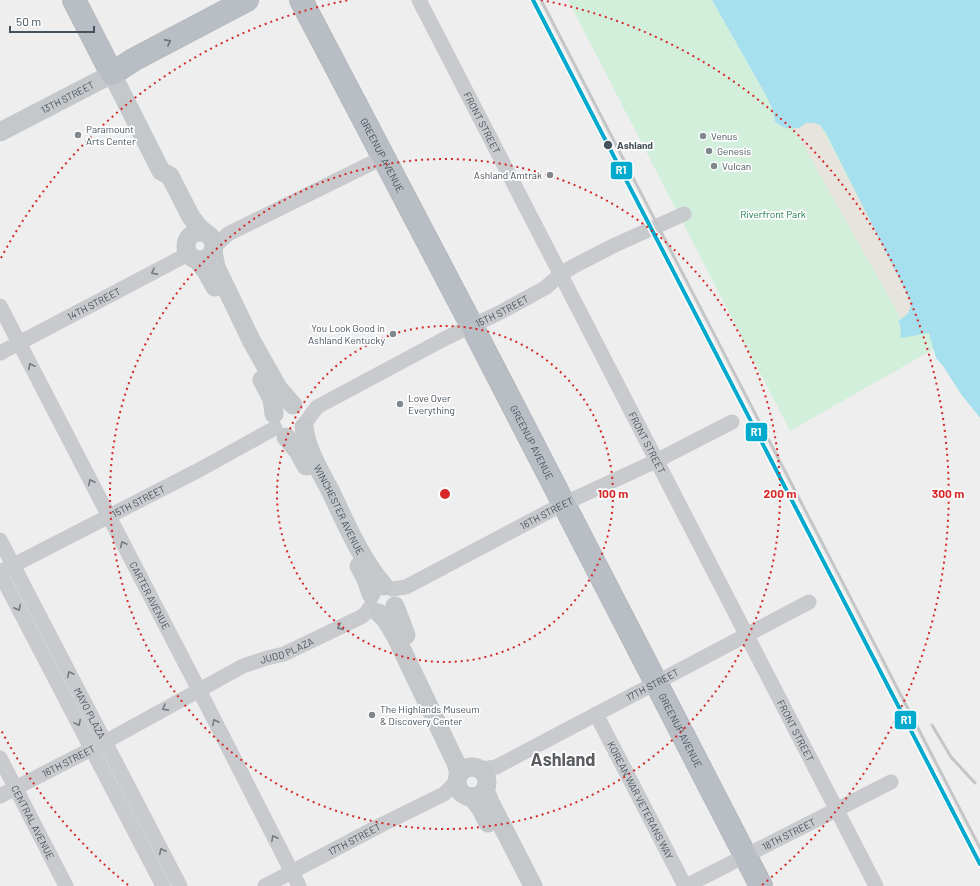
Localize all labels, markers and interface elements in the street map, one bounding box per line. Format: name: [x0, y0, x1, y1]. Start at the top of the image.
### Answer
scale bar: [10, 8, 94, 34]
text: 50 m: [16, 14, 41, 28]
one-way arrow: [164, 39, 171, 46]
street label: 13TH STREET: [39, 78, 96, 116]
street label: FRONT STREET: [461, 90, 503, 156]
street label: GREENUP AVENUE: [358, 116, 407, 194]
place label: Paramount Arts Center: [86, 123, 136, 147]
marker: Paramount Arts Center: [73, 130, 83, 140]
place label: Venus: [711, 130, 737, 142]
marker: Venus: [698, 131, 708, 141]
marker: Ashland: [602, 139, 614, 151]
place label: Ashland: [617, 139, 653, 151]
place label: Genesis: [717, 145, 751, 157]
marker: Genesis: [704, 146, 714, 156]
place label: Vulcan: [722, 160, 751, 172]
line badge: R1: [610, 161, 633, 180]
marker: Vulcan: [709, 161, 719, 171]
text: R1: [616, 163, 626, 176]
place label: Ashland Amtrak: [474, 169, 542, 181]
marker: Ashland Amtrak: [545, 170, 555, 180]
park label: Riverfront Park: [740, 208, 806, 220]
one-way arrow: [151, 268, 158, 275]
street label: 14TH STREET: [65, 285, 123, 323]
street label: 15TH STREET: [473, 292, 531, 329]
place label: You Look Good in Ashland Kentucky: [308, 322, 385, 346]
marker: You Look Good in Ashland Kentucky: [388, 329, 398, 339]
one-way arrow: [29, 363, 36, 370]
place label: Love Over Everything: [408, 392, 455, 416]
marker: Love Over Everything: [395, 399, 405, 409]
street label: GREENUP AVENUE: [508, 403, 556, 482]
street label: FRONT STREET: [626, 410, 668, 476]
line badge: R1: [745, 422, 768, 442]
text: R1: [751, 425, 761, 438]
street label: WINCHESTER AVENUE: [311, 462, 367, 557]
one-way arrow: [88, 478, 96, 486]
street label: 15TH STREET: [110, 482, 167, 520]
text: 100 m: [598, 486, 628, 500]
text: 200 m: [764, 486, 796, 500]
text: 300 m: [932, 486, 964, 500]
centre of rings: [438, 487, 452, 501]
street label: 16TH STREET: [518, 494, 575, 532]
one-way arrow: [121, 541, 128, 548]
street label: CARTER AVENUE: [127, 559, 173, 631]
one-way arrow: [13, 603, 21, 611]
one-way arrow: [336, 622, 344, 630]
street label: JUDD PLAZA: [258, 635, 315, 666]
street label: 17TH STREET: [624, 666, 681, 703]
one-way arrow: [67, 671, 74, 678]
street label: MAYO PLAZA: [72, 685, 108, 741]
street label: GREENUP AVENUE: [656, 691, 705, 770]
street label: FRONT STREET: [775, 698, 817, 764]
place label: The Highlands Museum & Discovery Center: [380, 703, 479, 727]
one-way arrow: [162, 704, 169, 711]
marker: The Highlands Museum & Discovery Center: [367, 710, 377, 720]
line badge: R1: [894, 710, 917, 730]
text: R1: [901, 713, 911, 726]
one-way arrow: [73, 719, 80, 726]
one-way arrow: [212, 719, 220, 726]
street label: KOREAN WAR VETERANS WAY: [605, 739, 676, 861]
street label: 16TH STREET: [40, 742, 97, 779]
district label: Ashland: [531, 748, 595, 770]
street label: CENTRAL AVENUE: [9, 783, 57, 861]
street label: 18TH STREET: [760, 815, 818, 853]
street label: 17TH STREET: [326, 820, 383, 858]
one-way arrow: [271, 835, 279, 842]
one-way arrow: [159, 848, 166, 856]

